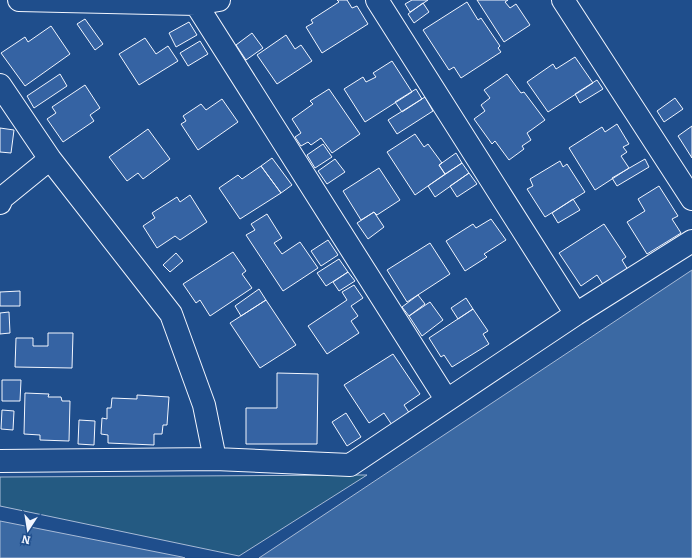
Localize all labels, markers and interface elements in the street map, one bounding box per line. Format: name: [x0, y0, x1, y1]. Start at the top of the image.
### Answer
north arrow: [8, 510, 48, 550]
text: N: [20, 532, 32, 547]

